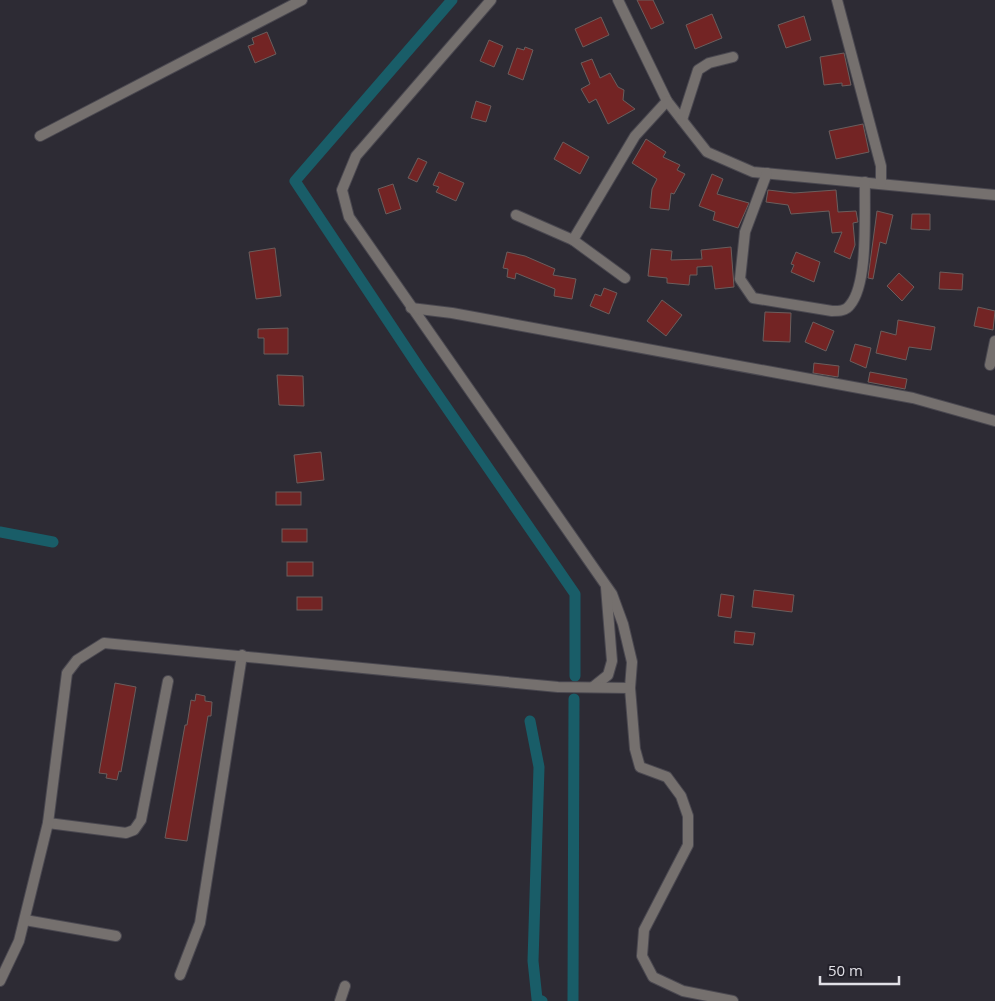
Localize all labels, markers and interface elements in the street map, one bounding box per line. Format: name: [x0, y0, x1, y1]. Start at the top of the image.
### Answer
scale bar: [820, 954, 899, 986]
text: 50 m: [828, 960, 863, 980]

